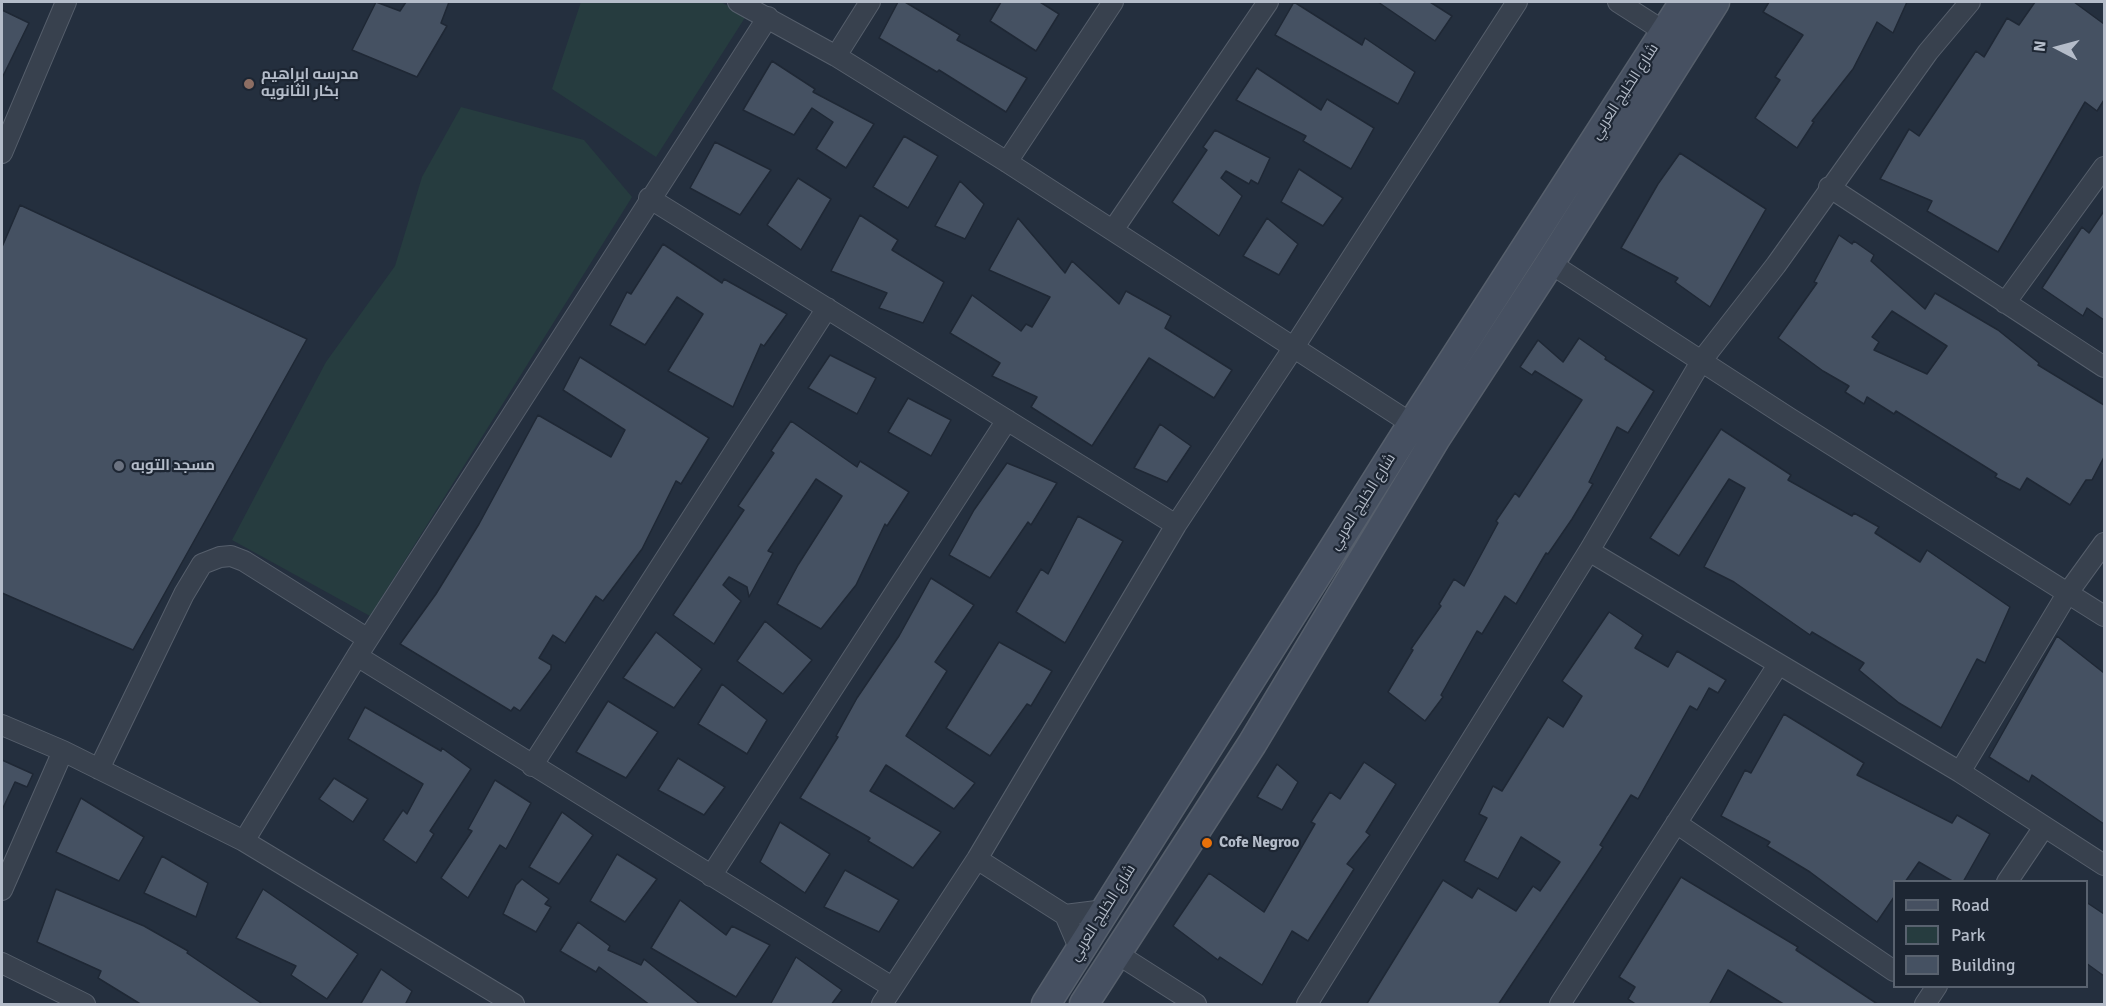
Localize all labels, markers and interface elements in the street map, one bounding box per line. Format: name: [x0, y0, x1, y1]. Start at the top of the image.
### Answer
north arrow: [2028, 18, 2088, 78]
text: N: [2030, 40, 2051, 53]
street label: شارع الخليج العربي: [1587, 41, 1663, 143]
place label: مدرسه ابراهيم بكار الثانويه: [261, 66, 359, 101]
marker: مدرسه ابراهيم بكار الثانويه: [242, 77, 256, 91]
street label: شارع الخليج العربي: [1326, 450, 1400, 554]
place label: مسجد التوبه: [131, 457, 215, 475]
marker: مسجد التوبه: [112, 459, 126, 473]
place label: Cofe Negroo: [1219, 834, 1299, 852]
marker: Cofe Negroo: [1200, 836, 1214, 850]
street label: شارع الخليج العربي: [1066, 861, 1140, 965]
legend: [1893, 880, 2088, 988]
text: Road: [1951, 894, 1990, 916]
text: Park: [1951, 924, 1986, 946]
text: Building: [1951, 954, 2015, 976]

